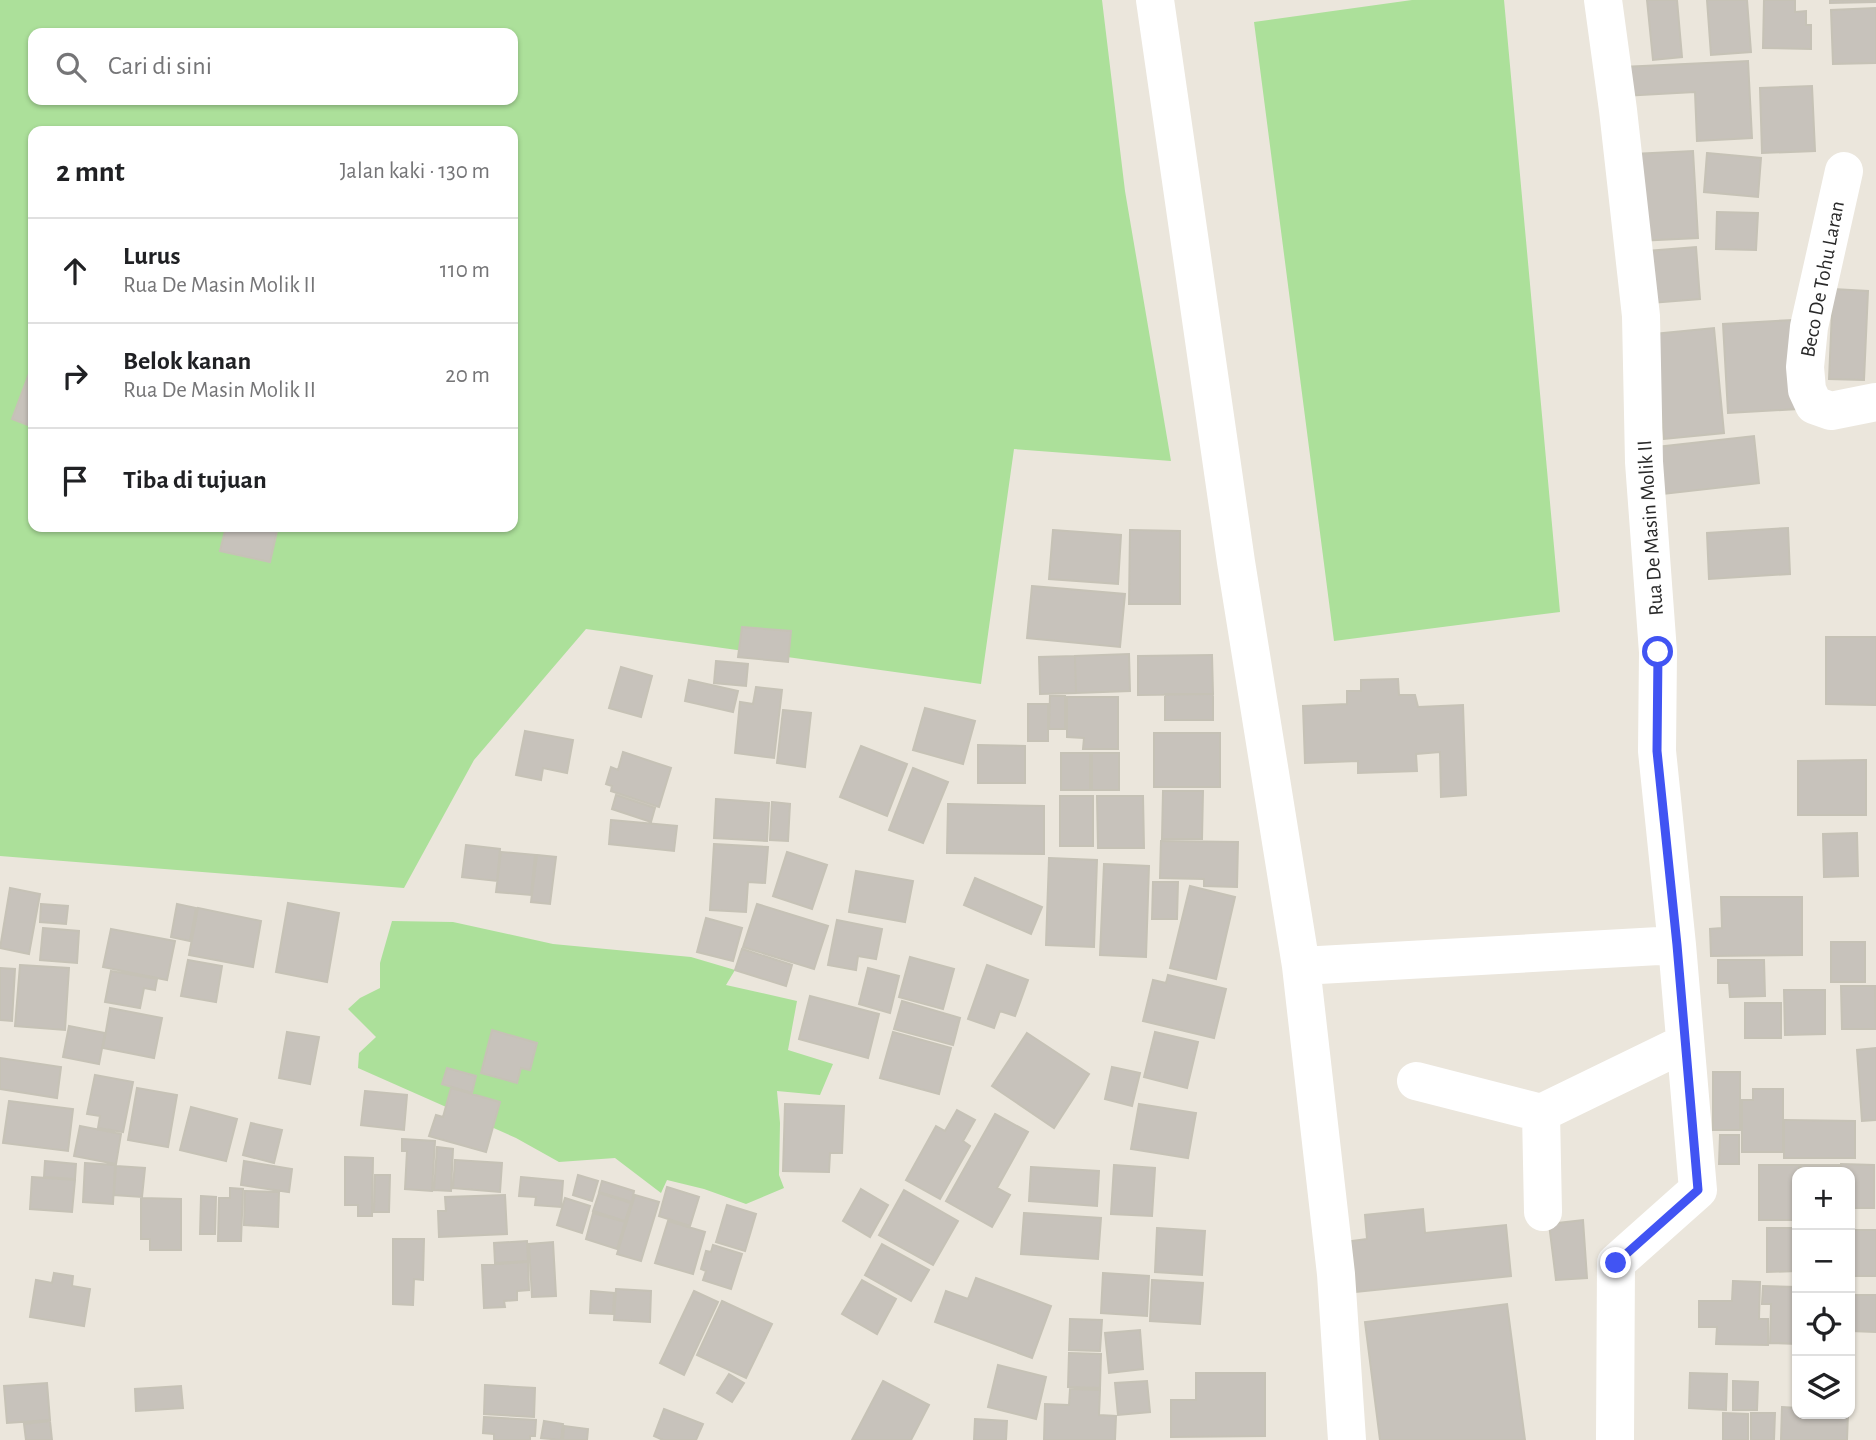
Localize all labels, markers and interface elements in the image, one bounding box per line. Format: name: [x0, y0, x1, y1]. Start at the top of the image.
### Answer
search box: [28, 28, 518, 105]
icon: search: [52, 48, 90, 86]
text: Cari di sini: [108, 53, 212, 79]
text: 2 mnt: [56, 157, 125, 187]
text: Jalan kaki · 130 m: [340, 160, 490, 183]
street label: Beco De Tohu Laran: [1797, 199, 1848, 359]
text: Lurus: [123, 243, 180, 269]
icon: ahead: [56, 252, 94, 290]
text: 110 m: [440, 259, 490, 282]
text: Rua De Masin Molik II: [123, 274, 316, 297]
text: Belok kanan: [123, 348, 251, 374]
icon: right: [56, 357, 94, 395]
text: 20 m: [445, 364, 490, 387]
text: Rua De Masin Molik II: [123, 379, 316, 402]
street label: Rua De Masin Molik II: [1634, 439, 1667, 617]
icon: arrive: [56, 462, 94, 500]
text: Tiba di tujuan: [123, 467, 267, 493]
route start: [1642, 636, 1673, 667]
map controls: [1792, 1167, 1855, 1419]
button: +: [1792, 1167, 1855, 1230]
button: −: [1792, 1230, 1855, 1293]
route end: [1600, 1247, 1631, 1278]
button: locate: [1792, 1293, 1855, 1356]
button: layers: [1792, 1356, 1855, 1419]

